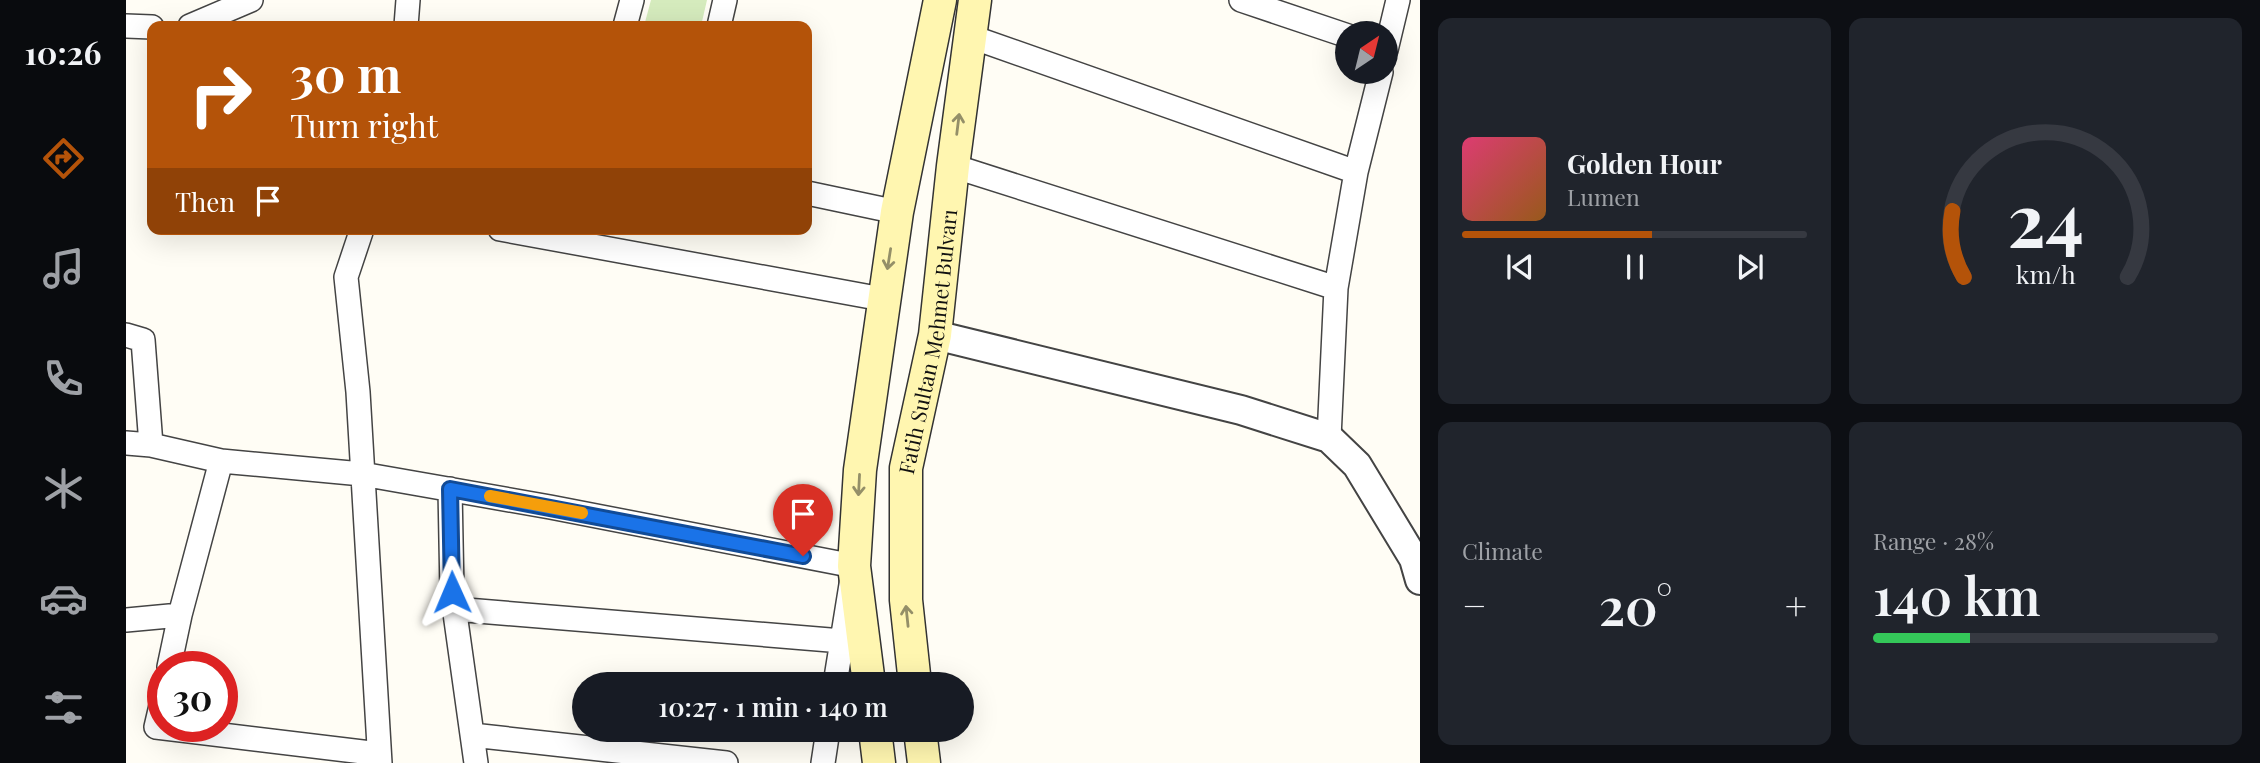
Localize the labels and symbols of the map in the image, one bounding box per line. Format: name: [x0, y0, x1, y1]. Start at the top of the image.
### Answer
north arrow: [1335, 21, 1398, 84]
one-way arrow: [951, 113, 964, 136]
street label: Fatih Sultan Mehmet Bulvarı: [891, 208, 962, 477]
one-way arrow: [882, 247, 895, 270]
one-way arrow: [852, 473, 865, 496]
pin: [773, 484, 833, 556]
position arrow: [415, 555, 489, 629]
one-way arrow: [901, 606, 914, 628]
speed limit sign: 30: [147, 651, 238, 742]

